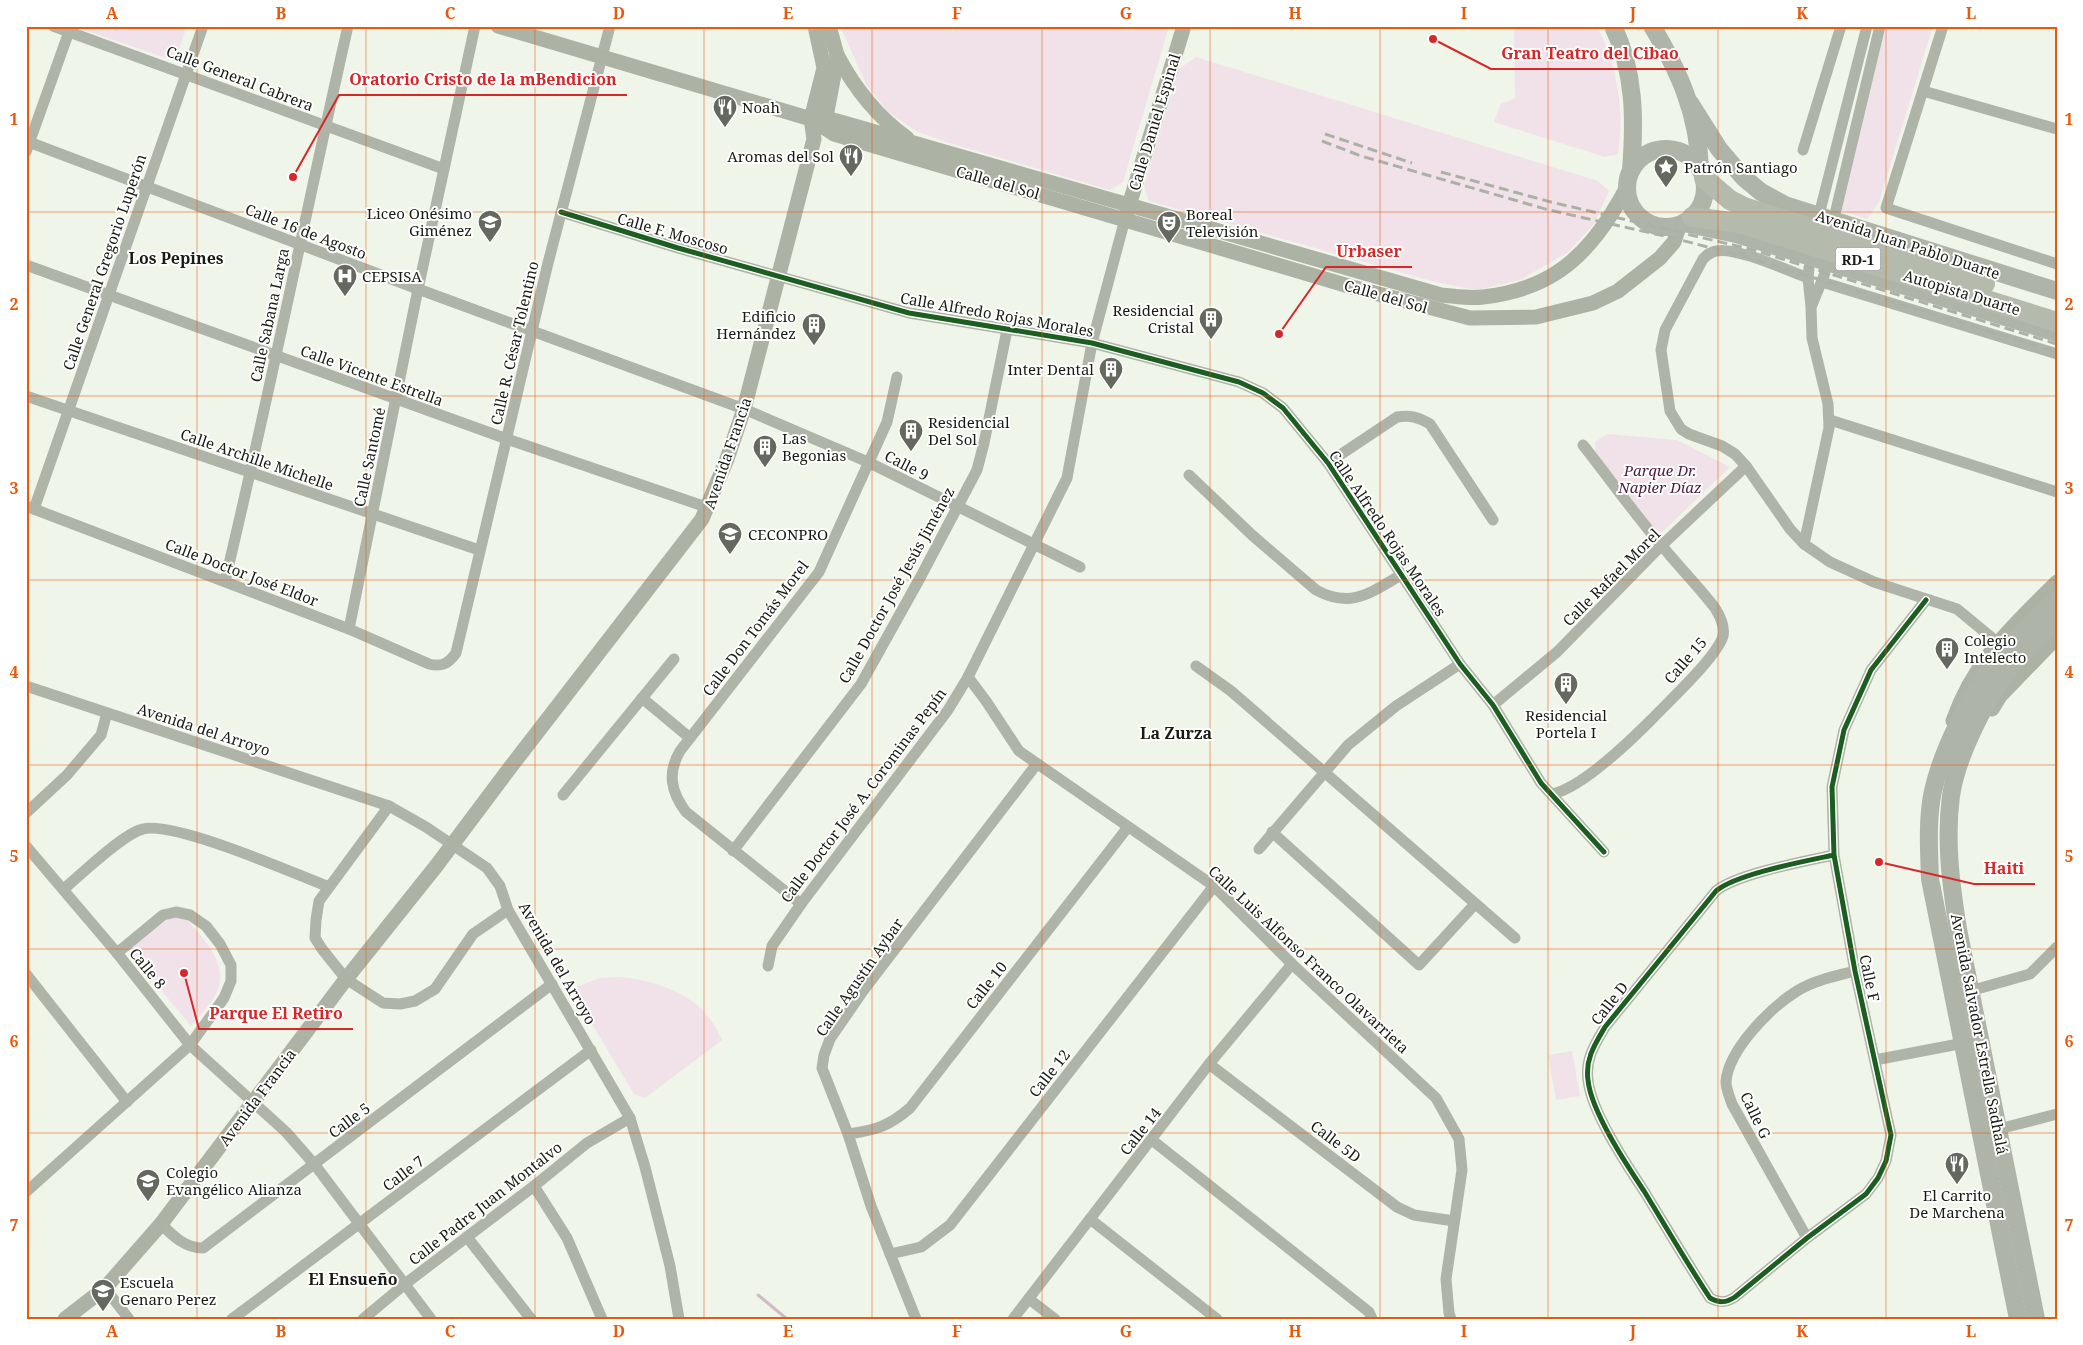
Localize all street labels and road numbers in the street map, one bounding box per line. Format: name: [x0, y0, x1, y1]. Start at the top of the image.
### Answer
street label: Calle General Cabrera: [163, 41, 317, 115]
street label: Calle Daniel Espinal: [1124, 51, 1184, 193]
street label: Calle General Gregorio Luperón: [58, 151, 151, 373]
street label: Calle del Sol: [954, 161, 1042, 204]
street label: Calle 16 de Agosto: [242, 199, 370, 263]
street label: Avenida Juan Pablo Duarte: [1813, 205, 2003, 283]
street label: Calle F. Moscoso: [615, 208, 731, 258]
street label: Calle Sabana Larga: [245, 246, 293, 384]
road number: RD-1: [1836, 248, 1880, 270]
street label: Calle R. César Tolentino: [485, 259, 543, 427]
street label: Autopista Duarte: [1901, 265, 2023, 319]
street label: Calle del Sol: [1342, 275, 1430, 318]
street label: Calle Alfredo Rojas Morales: [899, 287, 1095, 341]
street label: Calle Vicente Estrella: [298, 340, 446, 410]
street label: Avenida Francia: [699, 395, 755, 511]
street label: Calle Santomé: [349, 405, 389, 509]
street label: Calle Archille Michelle: [178, 423, 336, 495]
street label: Calle 9: [881, 445, 933, 485]
street label: Calle Alfredo Rojas Morales: [1325, 446, 1451, 620]
street label: Calle Doctor José Jesús Jiménez: [834, 483, 958, 687]
street label: Calle Rafael Morel: [1558, 524, 1664, 630]
street label: Calle Doctor José Eldor: [163, 534, 321, 610]
street label: Calle Don Tomás Morel: [697, 556, 813, 700]
street label: Calle 15: [1659, 632, 1711, 688]
street label: Calle Doctor José A. Corominas Pepín: [776, 683, 951, 906]
street label: Avenida del Arroyo: [135, 698, 273, 760]
street label: Calle Luis Alfonso Franco Olavarrieta: [1204, 861, 1414, 1057]
street label: Avenida del Arroyo: [515, 898, 601, 1028]
street label: Avenida Salvador Estrella Sadhalá: [1947, 912, 2013, 1156]
street label: Calle Agustín Aybar: [811, 914, 907, 1040]
street label: Calle 8: [125, 943, 171, 993]
street label: Calle F: [1855, 953, 1885, 1004]
street label: Calle 10: [961, 957, 1011, 1013]
street label: Calle D: [1586, 977, 1632, 1029]
street label: Avenida Francia: [214, 1044, 300, 1150]
street label: Calle 12: [1024, 1045, 1074, 1101]
street label: Calle G: [1736, 1088, 1776, 1142]
street label: Calle 5: [324, 1098, 374, 1142]
street label: Calle 14: [1115, 1102, 1165, 1159]
street label: Calle 5D: [1307, 1116, 1365, 1167]
street label: Calle Padre Juan Montalvo: [404, 1137, 566, 1269]
street label: Calle 7: [378, 1151, 428, 1195]

